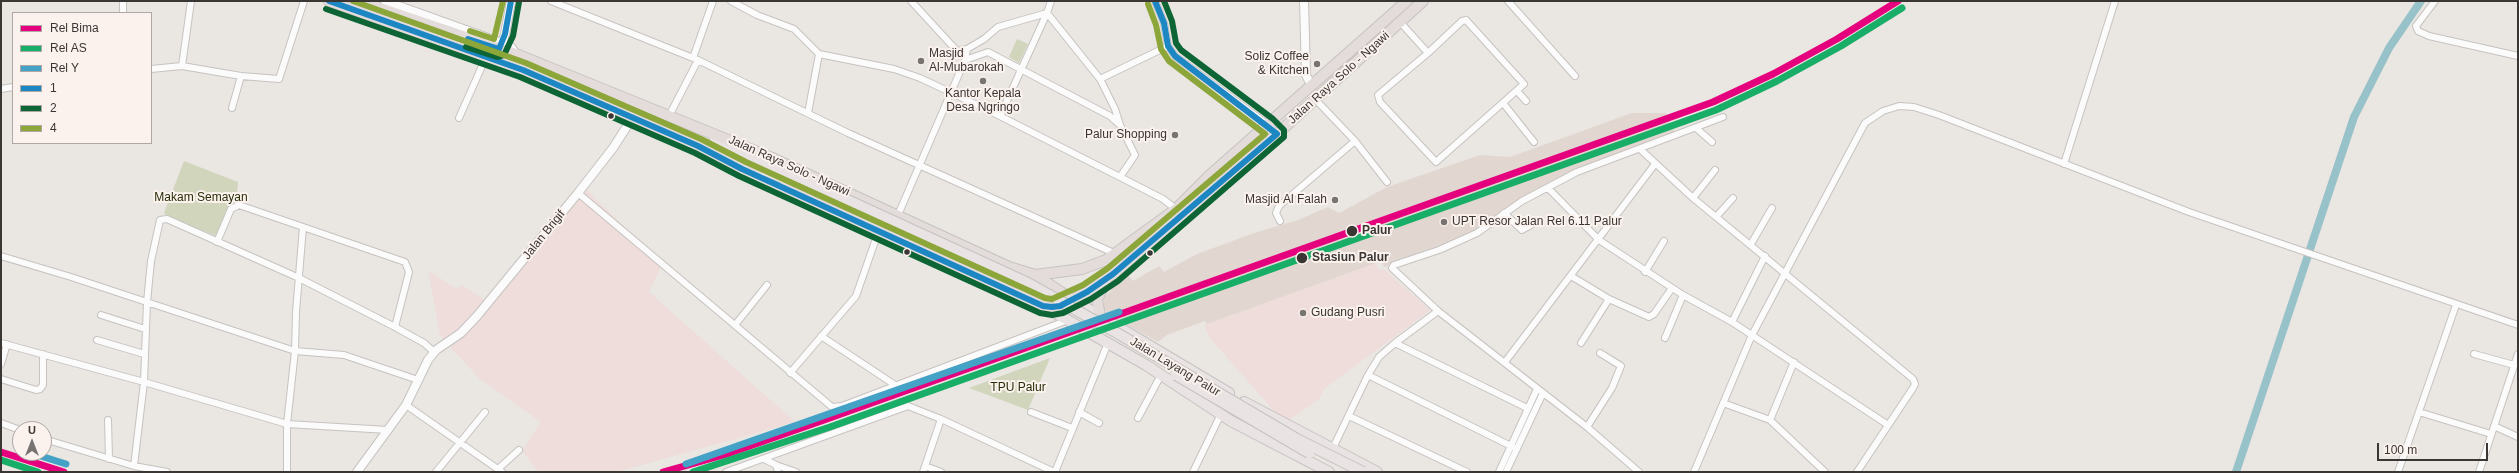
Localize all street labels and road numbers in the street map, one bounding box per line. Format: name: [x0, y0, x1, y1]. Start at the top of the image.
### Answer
street label: Jalan Raya Solo - Ngawi: [1285, 29, 1393, 127]
street label: Jalan Raya Solo - Ngawi: [726, 133, 852, 199]
street label: Jalan Brigif: [520, 207, 568, 263]
street label: Jalan Layang Palur: [1127, 334, 1223, 400]

